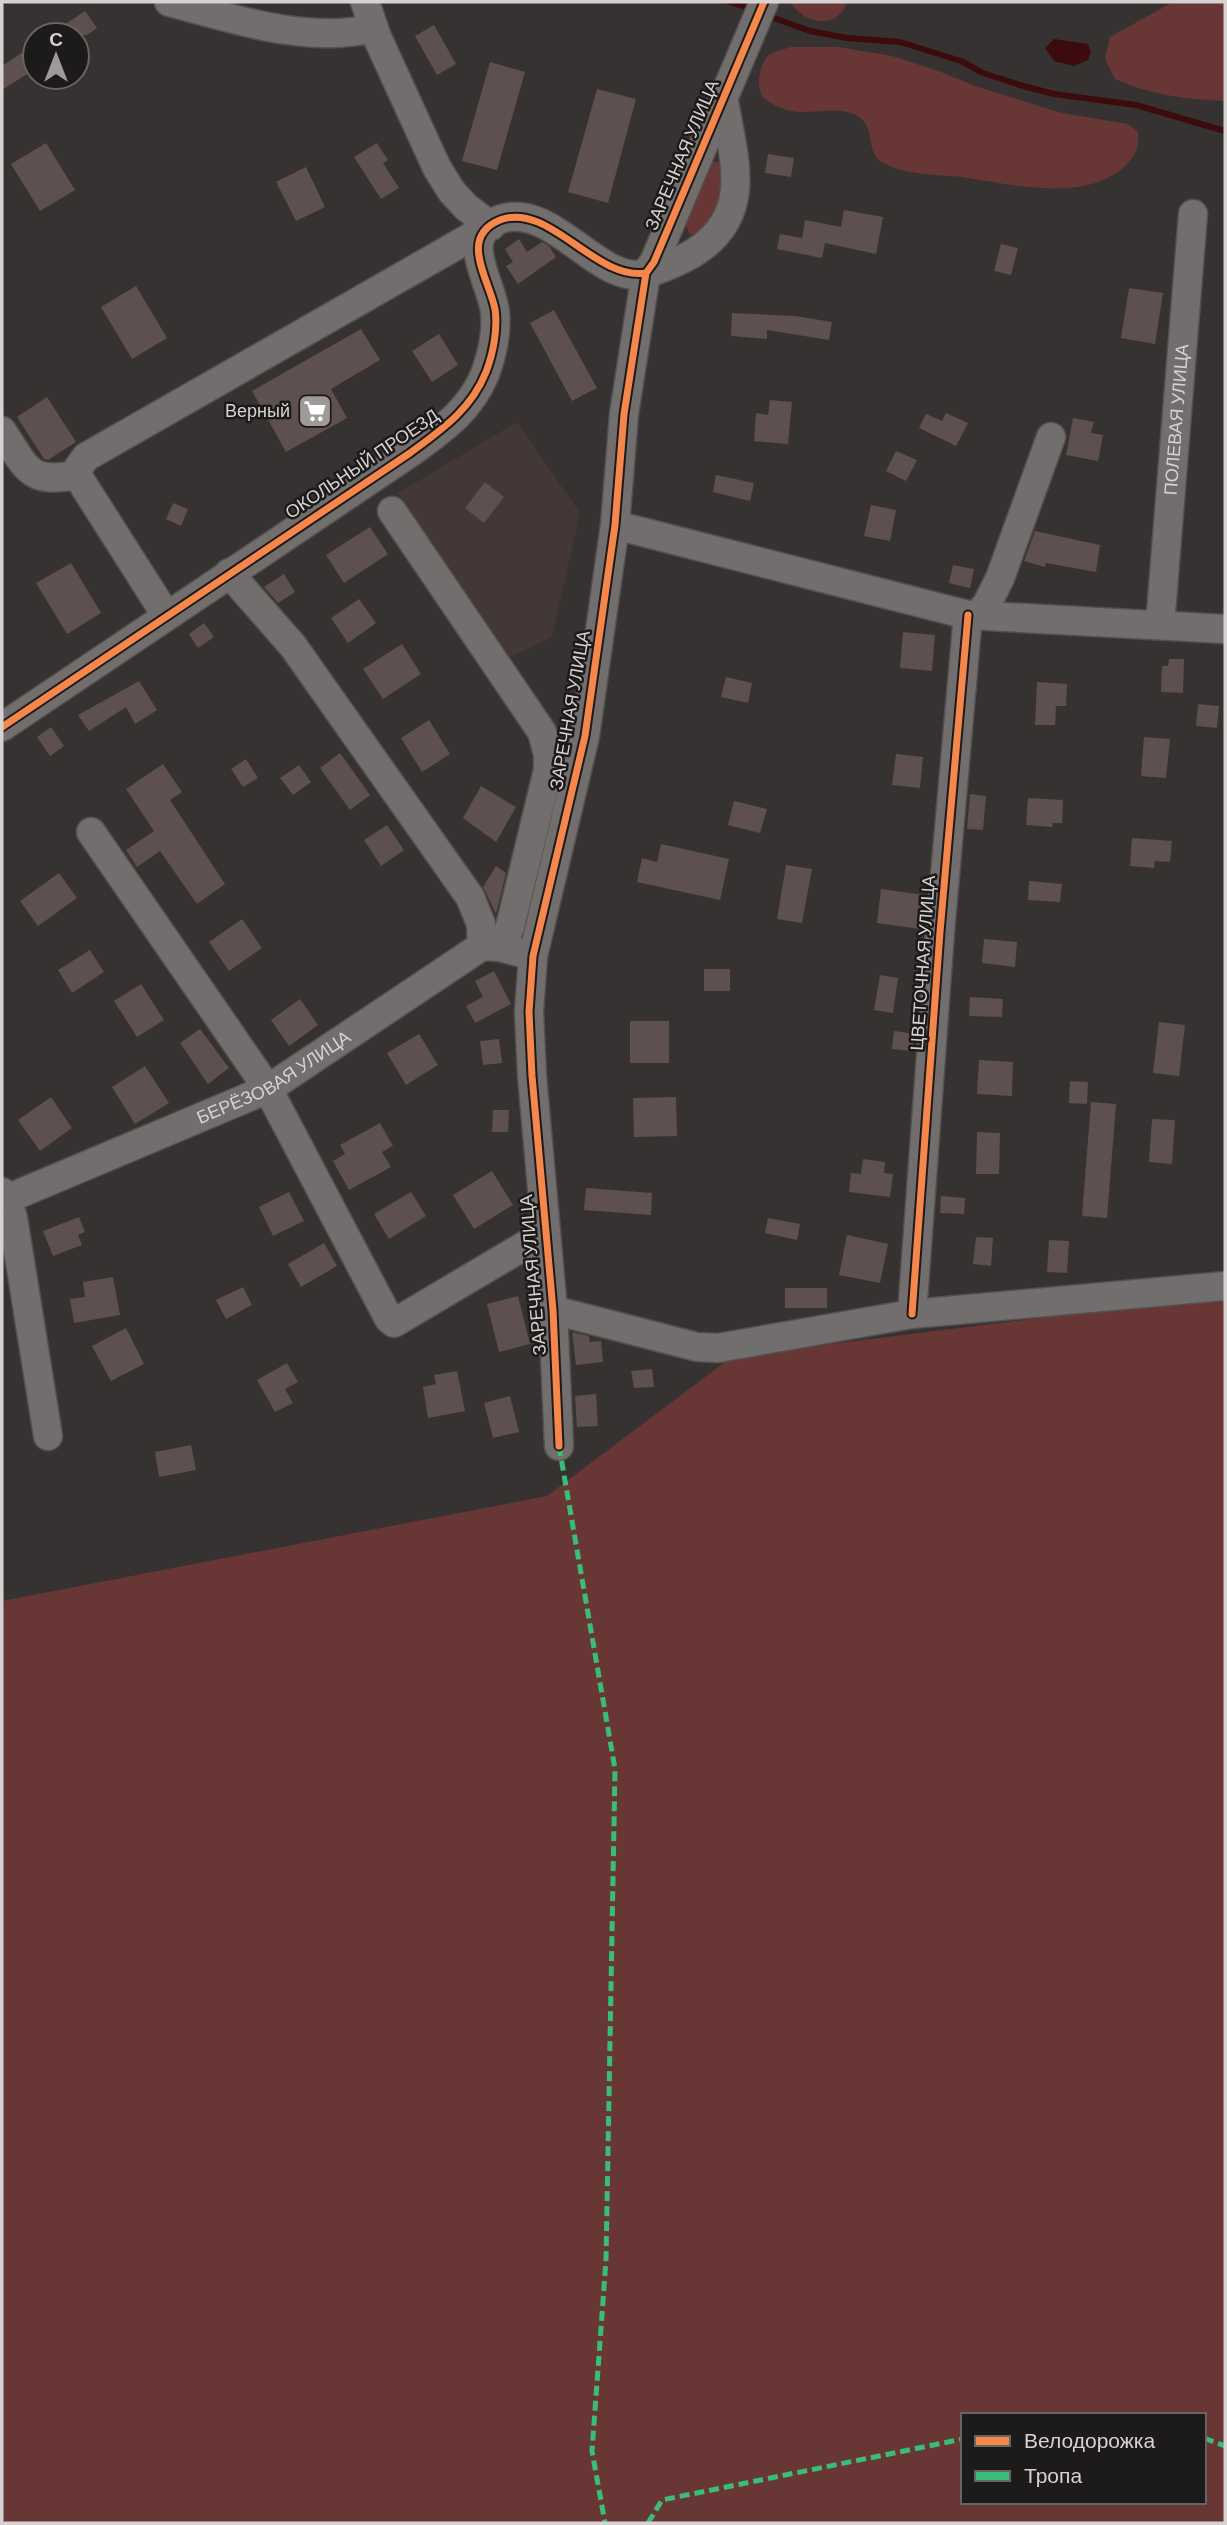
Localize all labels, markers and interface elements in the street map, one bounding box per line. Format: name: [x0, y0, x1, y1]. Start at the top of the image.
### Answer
north arrow: [21, 21, 91, 91]
text: С: [49, 27, 63, 50]
street label: ЗАРЕЧНАЯ УЛИЦА: [639, 76, 723, 233]
street label: ПОЛЕВАЯ УЛИЦА: [1158, 343, 1193, 496]
supermarket icon: Верный: [296, 392, 334, 430]
place label: Верный: [225, 399, 290, 421]
street label: ОКОЛЬНЫЙ ПРОЕЗД: [281, 404, 442, 523]
street label: ЗАРЕЧНАЯ УЛИЦА: [544, 628, 594, 791]
street label: ЦВЕТОЧНАЯ УЛИЦА: [905, 875, 939, 1051]
street label: БЕРЁЗОВАЯ УЛИЦА: [193, 1025, 354, 1128]
street label: ЗАРЕЧНАЯ УЛИЦА: [514, 1194, 550, 1356]
legend: [961, 2413, 1206, 2504]
text: Велодорожка: [1024, 2427, 1155, 2452]
text: Тропа: [1024, 2462, 1082, 2487]

